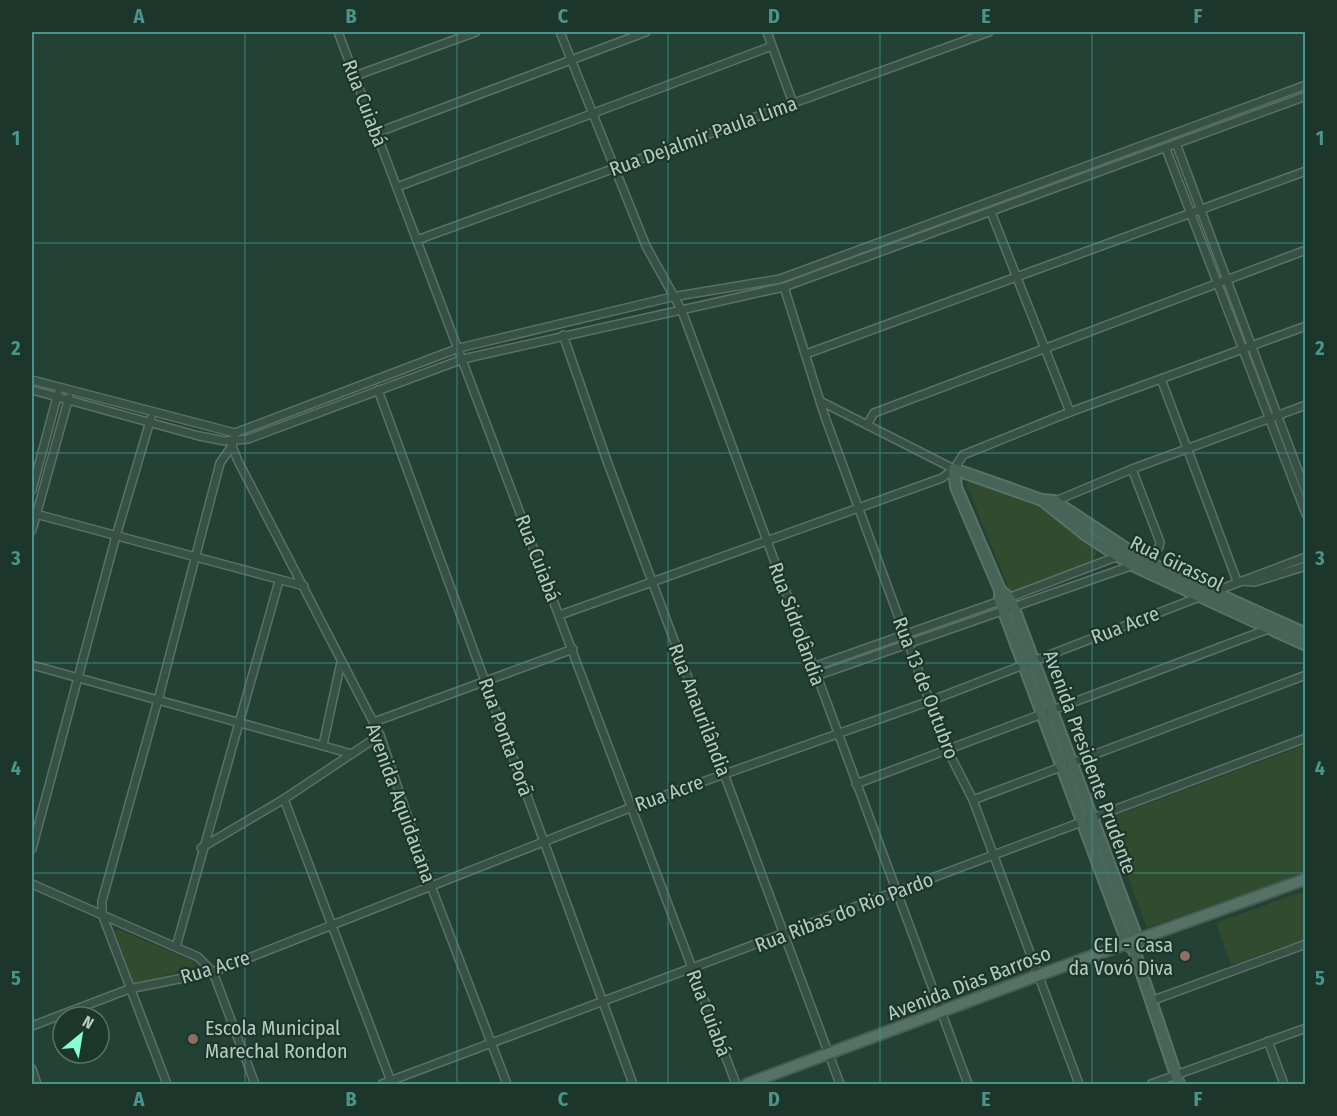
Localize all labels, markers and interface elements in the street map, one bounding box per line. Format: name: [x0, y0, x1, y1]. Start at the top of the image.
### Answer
text: A: [133, 4, 146, 28]
text: B: [345, 4, 357, 28]
text: C: [558, 4, 569, 28]
text: D: [768, 4, 780, 28]
text: E: [981, 4, 991, 28]
text: F: [1194, 4, 1203, 28]
street label: Rua Cuiabá: [337, 56, 393, 150]
street label: Rua Dejalmir Paula Lima: [606, 91, 800, 181]
text: 1: [12, 126, 20, 150]
text: 1: [1316, 126, 1324, 150]
text: 2: [10, 336, 21, 360]
text: 2: [1314, 336, 1325, 360]
street label: Rua Cuiabá: [510, 511, 566, 605]
street label: Rua Girassol: [1126, 530, 1228, 596]
text: 3: [10, 546, 21, 570]
text: 3: [1314, 546, 1325, 570]
street label: Rua Sidrolândia: [764, 559, 830, 689]
street label: Rua Acre: [1087, 601, 1163, 649]
street label: Rua 13 de Outubro: [888, 614, 964, 762]
street label: Rua Anaurilândia: [664, 640, 736, 780]
street label: Avenida Presidente Prudente: [1038, 647, 1142, 877]
street label: Rua Ponta Porã: [473, 675, 539, 799]
street label: Avenida Aquidauana: [361, 720, 441, 886]
text: 4: [11, 756, 21, 780]
text: 4: [1315, 756, 1325, 780]
street label: Rua Acre: [631, 770, 707, 816]
street label: Rua Ribas do Rio Pardo: [751, 867, 937, 957]
place label: CEI - Casa da Vovó Diva: [1069, 933, 1173, 980]
street label: Avenida Dias Barroso: [884, 941, 1054, 1025]
street label: Rua Acre: [177, 945, 253, 989]
marker: CEI - Casa da Vovó Diva: [1178, 949, 1192, 963]
text: 5: [11, 966, 21, 990]
street label: Rua Cuiabá: [681, 966, 737, 1060]
text: 5: [1315, 966, 1325, 990]
north arrow: [51, 1005, 111, 1065]
text: N: [79, 1012, 97, 1033]
place label: Escola Municipal Marechal Rondon: [205, 1016, 347, 1063]
marker: Escola Municipal Marechal Rondon: [186, 1032, 200, 1046]
text: A: [133, 1087, 146, 1111]
text: B: [345, 1087, 357, 1111]
text: C: [558, 1087, 569, 1111]
text: D: [768, 1087, 780, 1111]
text: E: [981, 1087, 991, 1111]
text: F: [1194, 1087, 1203, 1111]

